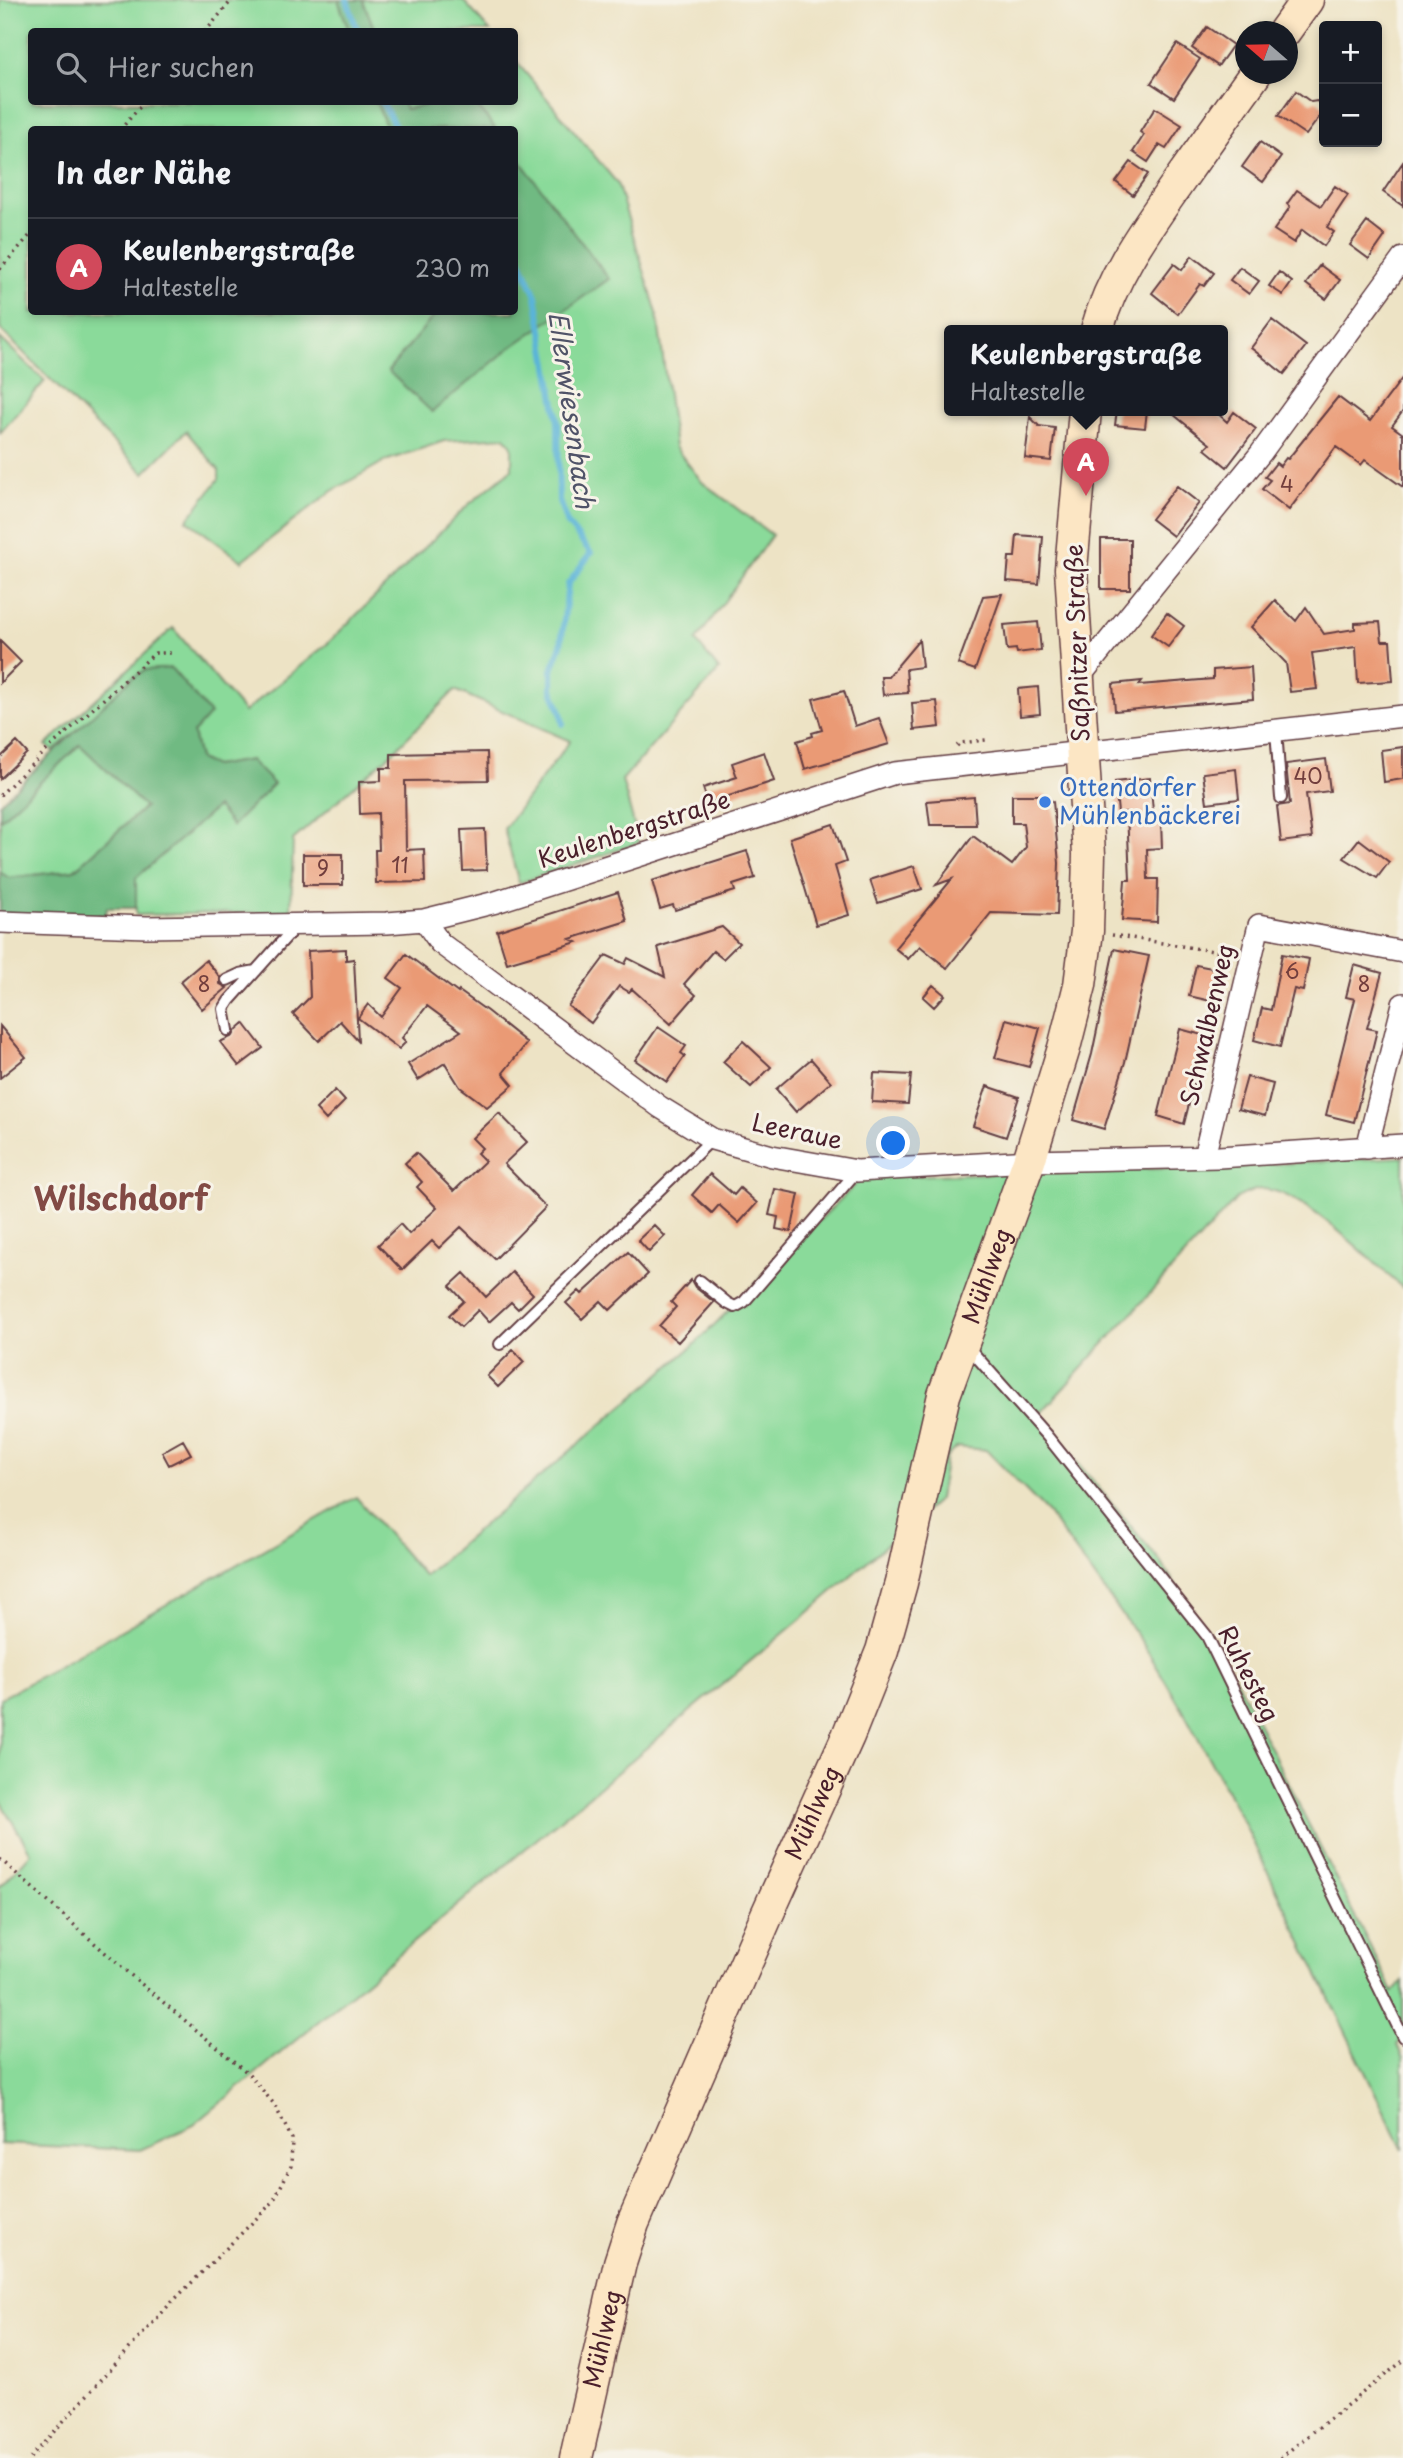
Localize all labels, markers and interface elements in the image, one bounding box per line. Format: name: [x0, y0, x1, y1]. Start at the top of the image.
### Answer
north arrow: [1235, 21, 1298, 84]
map controls: [1319, 21, 1382, 147]
button: +: [1319, 21, 1382, 84]
search box: [28, 28, 518, 105]
text: Hier suchen: [108, 47, 255, 86]
icon: search: [52, 48, 90, 86]
button: −: [1319, 84, 1382, 147]
text: In der Nähe: [56, 149, 231, 194]
text: Keulenbergstraße: [123, 230, 355, 269]
text: A: [70, 250, 88, 285]
text: 230 m: [415, 250, 490, 285]
text: Haltestelle: [123, 269, 238, 304]
water label: Ellerwiesenbach: [539, 309, 606, 511]
popup: [944, 325, 1228, 416]
text: Keulenbergstraße: [970, 334, 1202, 373]
text: Haltestelle: [970, 373, 1085, 408]
pin: A: [1063, 438, 1109, 496]
house number: 4: [1280, 467, 1294, 499]
street label: Saßnitzer Straße: [1055, 543, 1097, 743]
house number: 40: [1293, 759, 1323, 791]
place label: Ottendorfer Mühlenbäckerei: [1059, 768, 1241, 832]
street label: Keulenbergstraße: [533, 780, 734, 876]
marker: Ottendorfer Mühlenbäckerei: [1037, 794, 1053, 810]
house number: 11: [391, 848, 409, 880]
house number: 9: [317, 851, 329, 883]
street label: Schwalbenweg: [1170, 940, 1242, 1109]
house number: 6: [1285, 954, 1299, 986]
house number: 8: [197, 967, 211, 999]
house number: 8: [1357, 967, 1371, 999]
street label: Leeraue: [749, 1103, 846, 1157]
your location: [876, 1126, 910, 1160]
district label: Wilschdorf: [33, 1173, 211, 1221]
street label: Mühlweg: [951, 1222, 1019, 1328]
street label: Ruhesteg: [1210, 1619, 1289, 1727]
street label: Mühlweg: [774, 1759, 848, 1865]
street label: Mühlweg: [572, 2286, 629, 2391]

